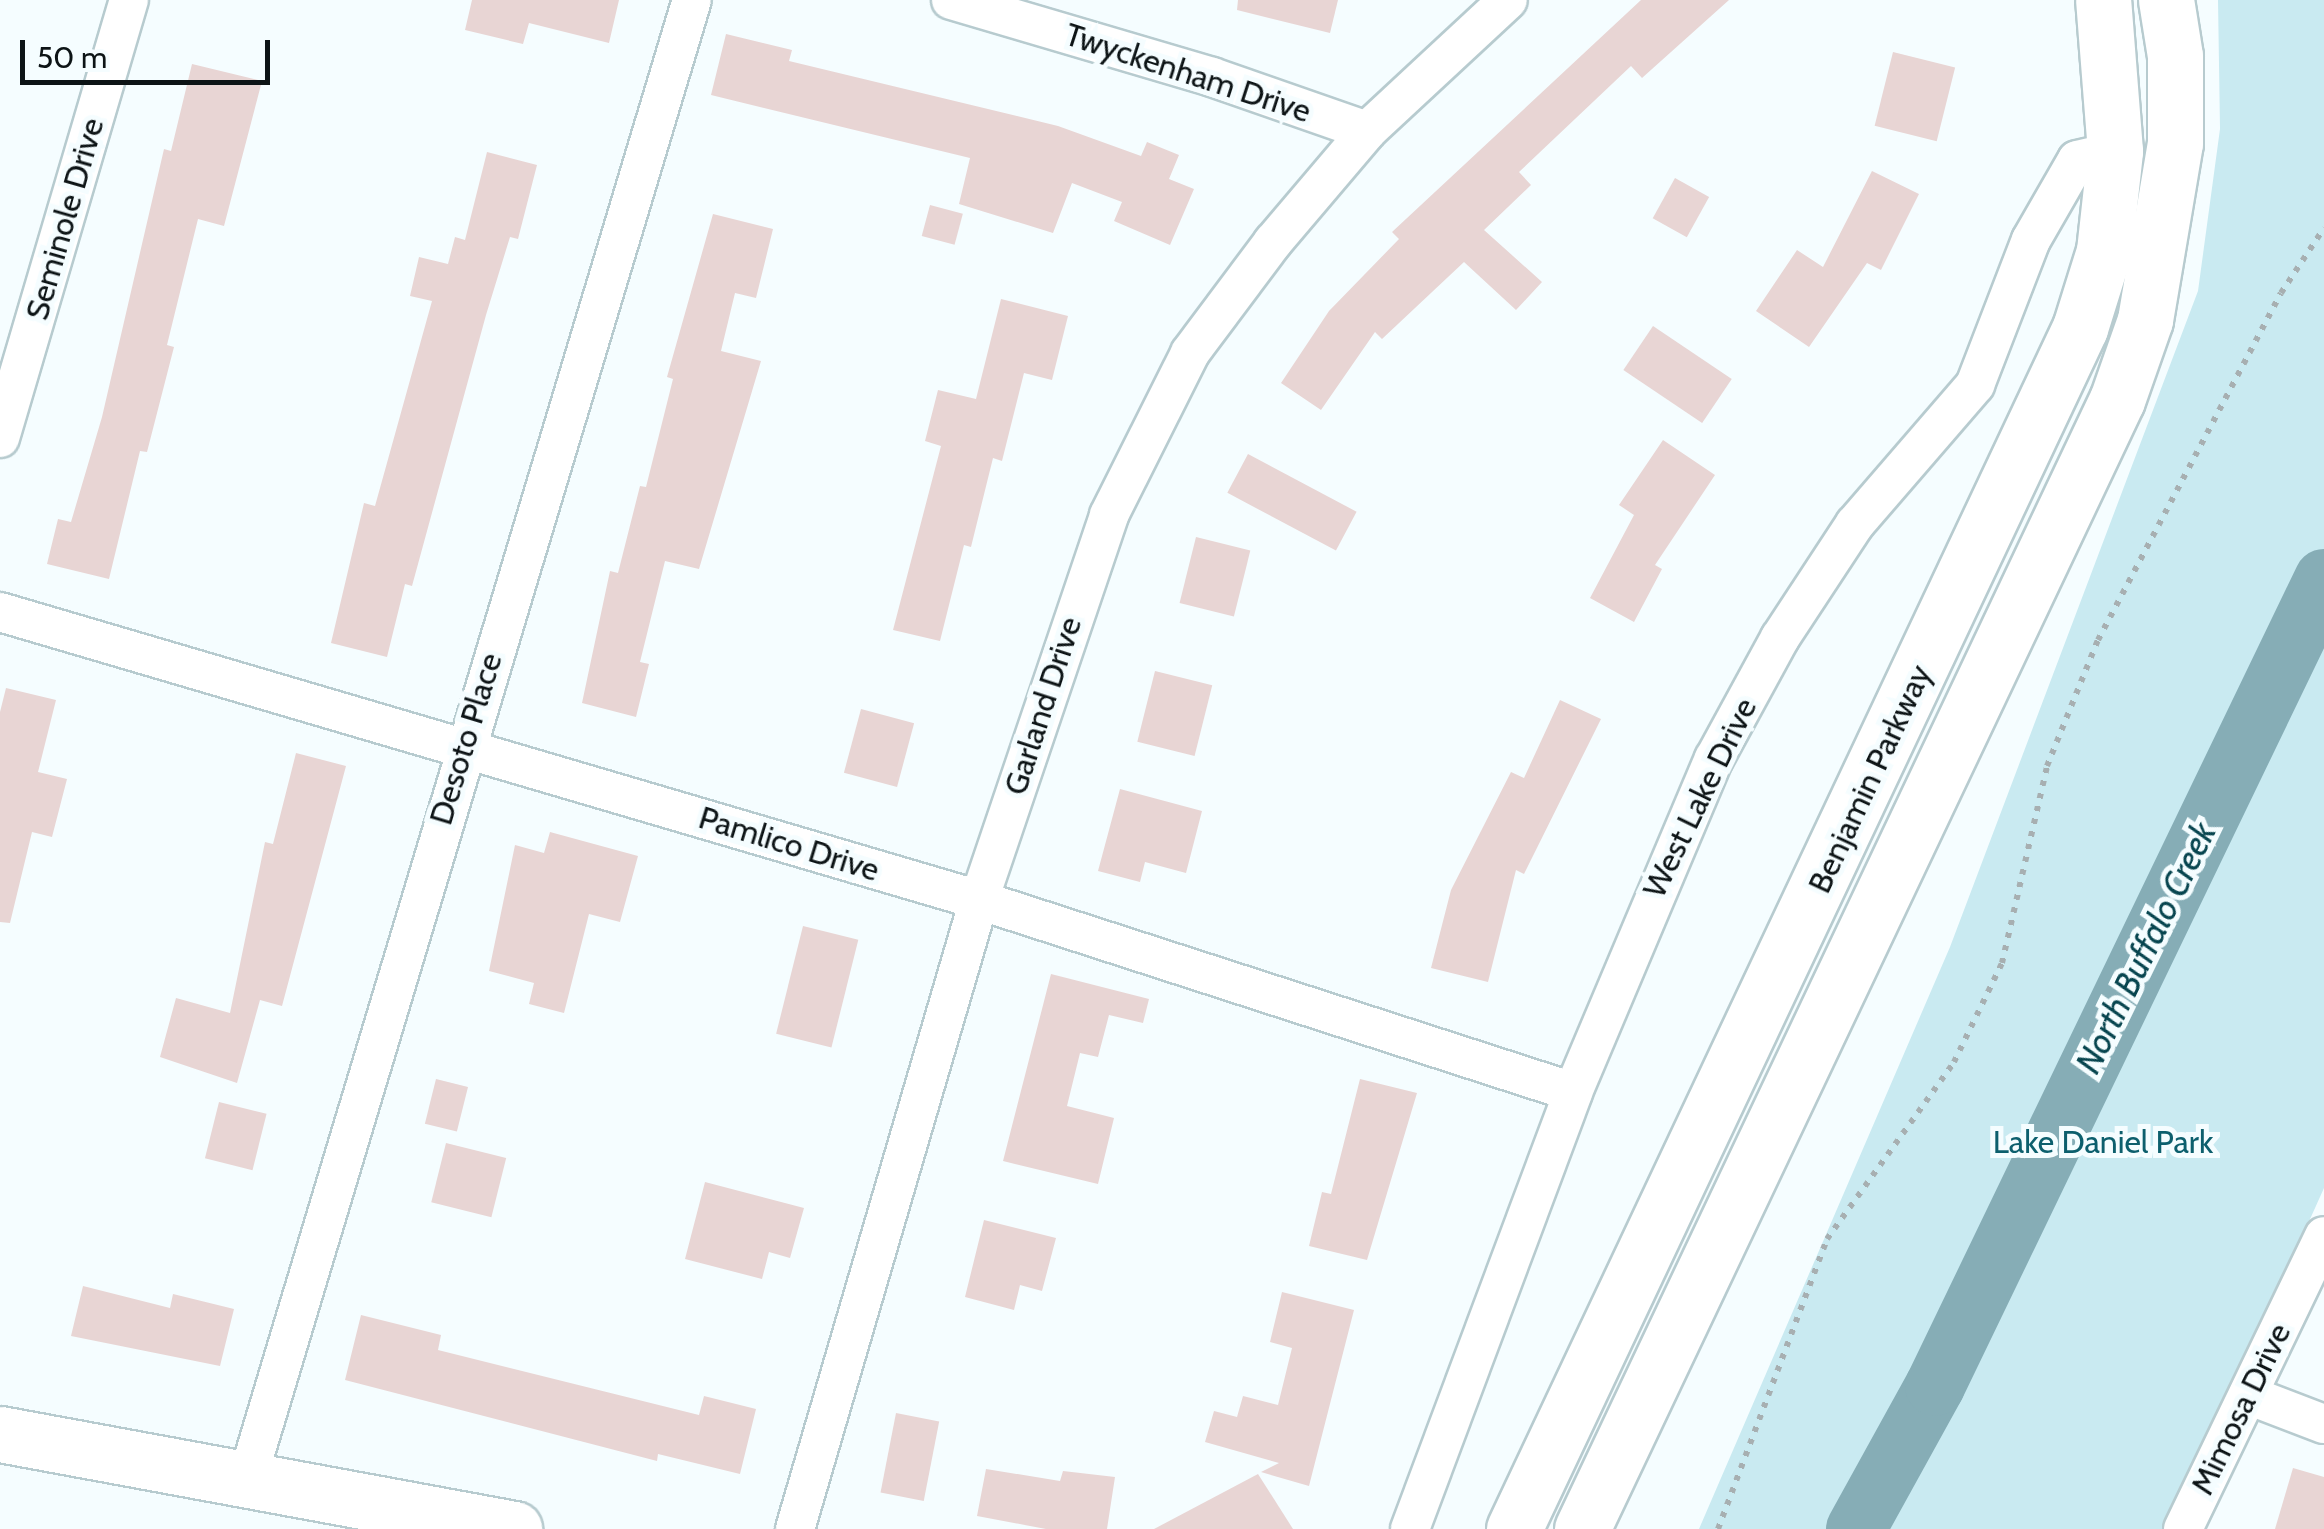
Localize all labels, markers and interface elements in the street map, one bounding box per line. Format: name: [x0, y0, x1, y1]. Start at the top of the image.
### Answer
street label: Twyckenham Drive: [1060, 15, 1316, 131]
scale bar: [25, 20, 275, 82]
text: 50 m: [37, 39, 107, 76]
street label: Seminole Drive: [18, 114, 112, 324]
street label: Garland Drive: [996, 612, 1090, 800]
street label: Desoto Place: [422, 649, 510, 829]
street label: Benjamin Parkway: [1800, 659, 1940, 899]
street label: West Lake Drive: [1635, 692, 1765, 904]
street label: Pamlico Drive: [694, 798, 884, 890]
water label: North Buffalo Creek: [2067, 816, 2225, 1080]
park label: Lake Daniel Park: [1993, 1123, 2213, 1161]
street label: Mimosa Drive: [2183, 1317, 2299, 1501]

